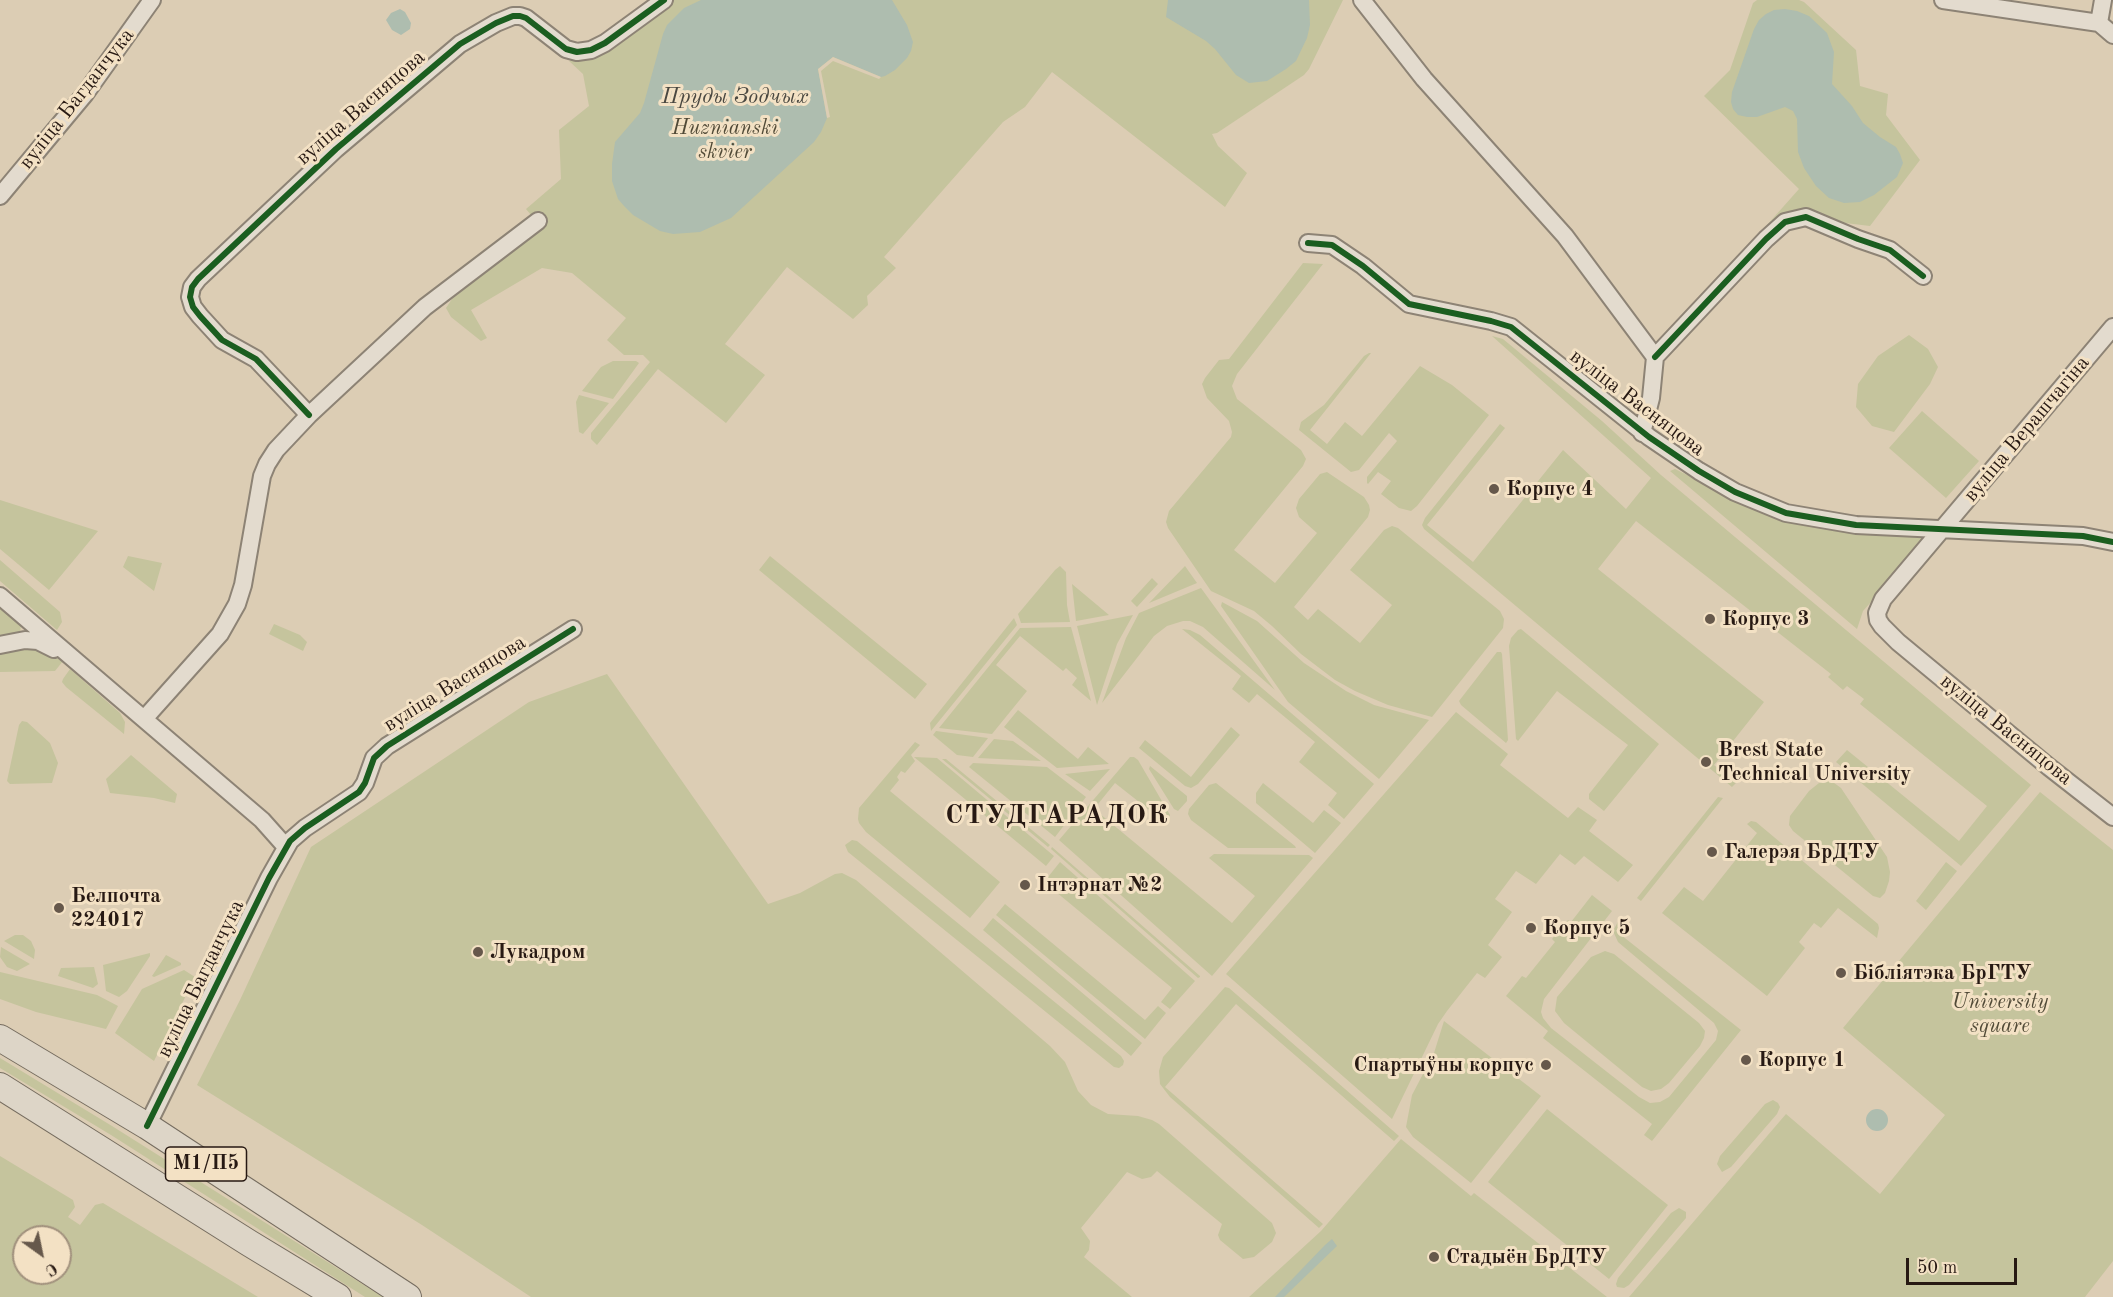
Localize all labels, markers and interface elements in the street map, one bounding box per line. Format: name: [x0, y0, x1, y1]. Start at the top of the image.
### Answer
street label: вуліца Багданчука: [14, 23, 140, 175]
street label: вуліца Васняцова: [291, 45, 431, 171]
water label: Пруды Зодчых: [661, 84, 809, 110]
park label: Huznianski skvier: [672, 115, 778, 165]
street label: вуліца Васняцова: [1564, 344, 1710, 462]
street label: вуліца Верашчагіна: [1959, 351, 2095, 507]
place label: Корпус 4: [1506, 476, 1593, 502]
marker: Корпус 4: [1487, 482, 1501, 496]
place label: Корпус 3: [1722, 606, 1809, 632]
marker: Корпус 3: [1703, 612, 1717, 626]
street label: вуліца Васняцова: [379, 630, 531, 738]
street label: вуліца Васняцова: [1935, 669, 2077, 791]
place label: Brest State Technical University: [1718, 737, 1911, 787]
marker: Brest State Technical University: [1699, 755, 1713, 769]
district label: СТУДГАРАДОК: [945, 800, 1169, 832]
place label: Галерэя БрДТУ: [1724, 839, 1879, 865]
marker: Галерэя БрДТУ: [1705, 845, 1719, 859]
place label: Інтэрнат №2: [1037, 872, 1162, 898]
marker: Інтэрнат №2: [1018, 878, 1032, 892]
place label: Белпочта 224017: [71, 883, 161, 933]
street label: вуліца Багданчука: [152, 896, 250, 1062]
marker: Белпочта 224017: [52, 901, 66, 915]
place label: Корпус 5: [1543, 915, 1630, 941]
marker: Корпус 5: [1524, 921, 1538, 935]
place label: Лукадром: [490, 939, 585, 965]
marker: Лукадром: [471, 945, 485, 959]
place label: Бібліятэка БрГТУ: [1853, 960, 2032, 986]
marker: Бібліятэка БрГТУ: [1834, 966, 1848, 980]
park label: University square: [1952, 989, 2048, 1039]
place label: Корпус 1: [1758, 1047, 1845, 1073]
place label: Спартыўны корпус: [1354, 1052, 1534, 1078]
marker: Корпус 1: [1739, 1053, 1753, 1067]
marker: Спартыўны корпус: [1539, 1058, 1553, 1072]
road number: М1/П5: [166, 1147, 246, 1181]
north arrow: [12, 1225, 72, 1285]
place label: Стадыён БрДТУ: [1446, 1244, 1607, 1270]
scale bar: [1909, 1246, 2020, 1284]
marker: Стадыён БрДТУ: [1427, 1250, 1441, 1264]
text: С: [42, 1259, 60, 1278]
text: 50 m: [1917, 1259, 1957, 1277]

